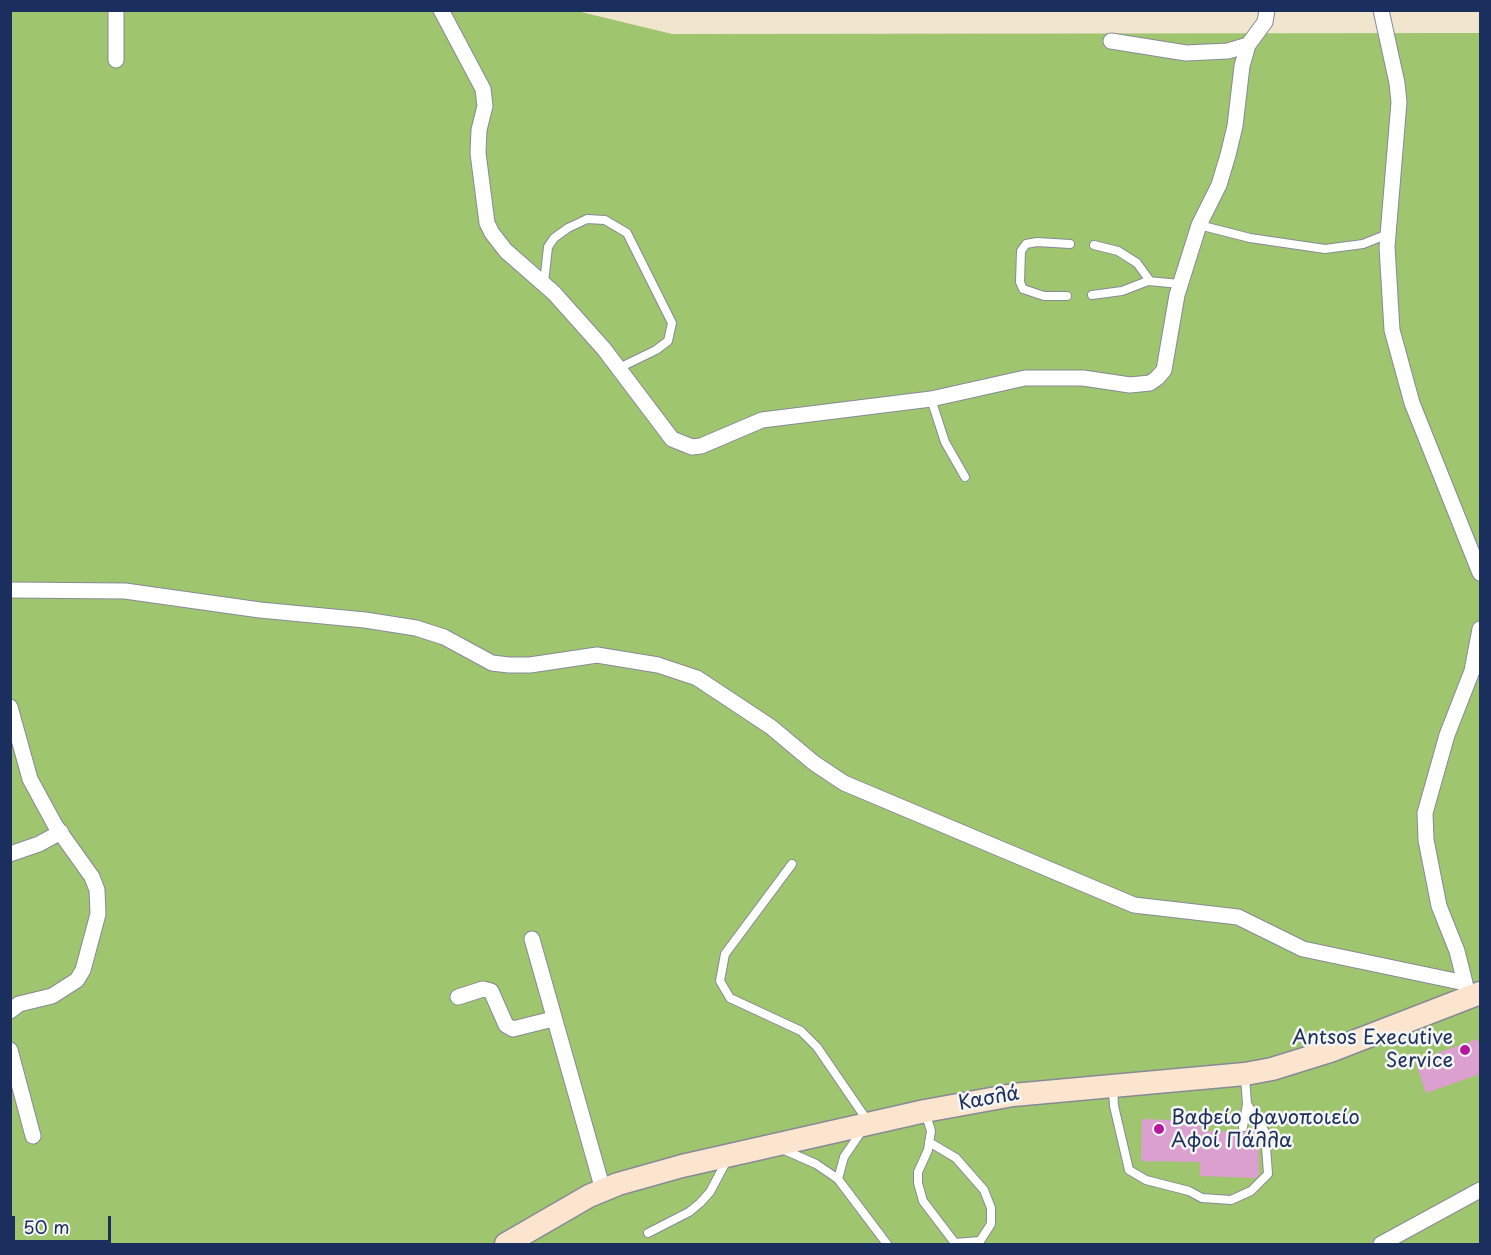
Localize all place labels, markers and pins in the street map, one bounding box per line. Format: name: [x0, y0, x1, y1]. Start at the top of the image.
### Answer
place label: Antsos Executive Service: [1292, 1026, 1453, 1073]
marker: Antsos Executive Service: [1458, 1043, 1472, 1057]
place label: Βαφείο φανοποιείο Αφοί Πάλλα: [1171, 1106, 1360, 1153]
marker: Βαφείο φανοποιείο Αφοί Πάλλα: [1152, 1122, 1166, 1136]

